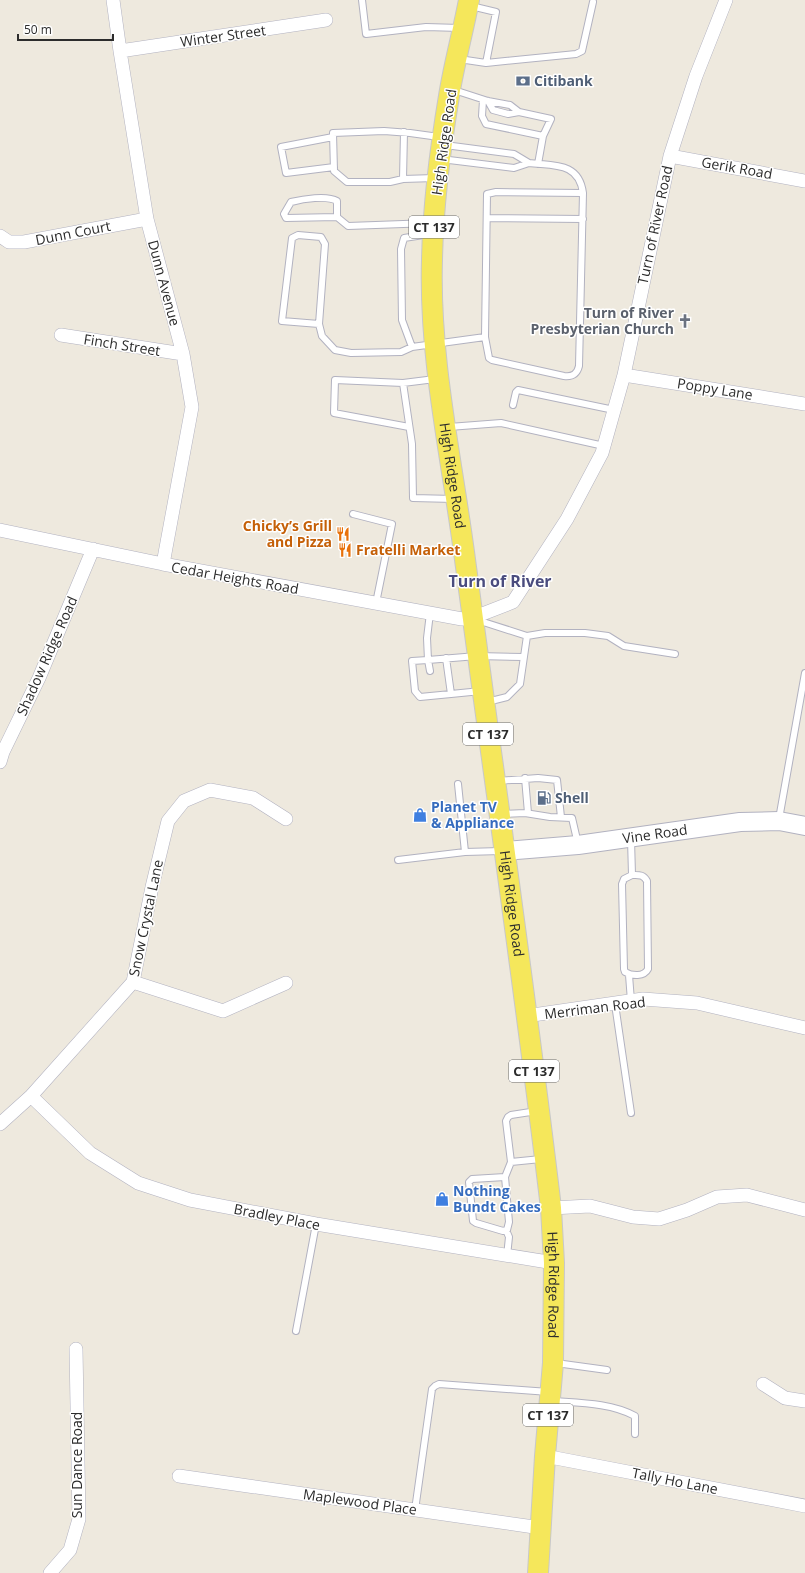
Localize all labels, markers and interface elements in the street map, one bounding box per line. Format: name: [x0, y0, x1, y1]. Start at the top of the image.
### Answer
scale bar: [18, 16, 113, 42]
street label: Winter Street: [179, 20, 267, 51]
text: 50 m: [24, 21, 52, 38]
place label: Citibank: [534, 71, 593, 90]
bank icon: Citibank: [515, 73, 531, 89]
street label: High Ridge Road: [427, 88, 460, 196]
street label: Gerik Road: [700, 152, 774, 183]
street label: Turn of River Road: [633, 164, 676, 286]
street label: Dunn Court: [34, 216, 112, 249]
road number: CT 137: [409, 216, 459, 238]
street label: Dunn Avenue: [144, 238, 185, 328]
place label: Turn of River Presbyterian Church: [530, 303, 675, 338]
church icon: Turn of River Presbyterian Church: [677, 313, 693, 329]
street label: Finch Street: [82, 329, 162, 360]
street label: Poppy Lane: [676, 373, 754, 404]
street label: High Ridge Road: [435, 421, 471, 530]
place label: Chicky’s Grill and Pizza: [243, 516, 332, 551]
restaurant icon: Chicky’s Grill and Pizza: [335, 526, 351, 542]
place label: Fratelli Market: [356, 540, 460, 559]
restaurant icon: Fratelli Market: [337, 542, 353, 558]
street label: Cedar Heights Road: [170, 557, 300, 598]
district label: Turn of River: [448, 570, 552, 592]
street label: Shadow Ridge Road: [12, 593, 81, 718]
road number: CT 137: [463, 723, 513, 745]
place label: Shell: [555, 788, 589, 807]
fuel station icon: Shell: [536, 790, 552, 806]
place label: Planet TV & Appliance: [431, 797, 514, 832]
shop icon: Planet TV & Appliance: [412, 807, 428, 823]
street label: Vine Road: [621, 820, 689, 848]
street label: High Ridge Road: [496, 849, 529, 958]
street label: Snow Crystal Lane: [124, 858, 167, 978]
street label: Merriman Road: [543, 992, 647, 1023]
road number: CT 137: [509, 1060, 559, 1082]
place label: Nothing Bundt Cakes: [453, 1181, 541, 1216]
shop icon: Nothing Bundt Cakes: [434, 1191, 450, 1207]
street label: Bradley Place: [232, 1199, 322, 1234]
street label: High Ridge Road: [543, 1231, 564, 1339]
road number: CT 137: [523, 1404, 573, 1426]
street label: Sun Dance Road: [67, 1412, 86, 1518]
street label: Tally Ho Lane: [631, 1463, 720, 1498]
street label: Maplewood Place: [302, 1484, 418, 1519]

